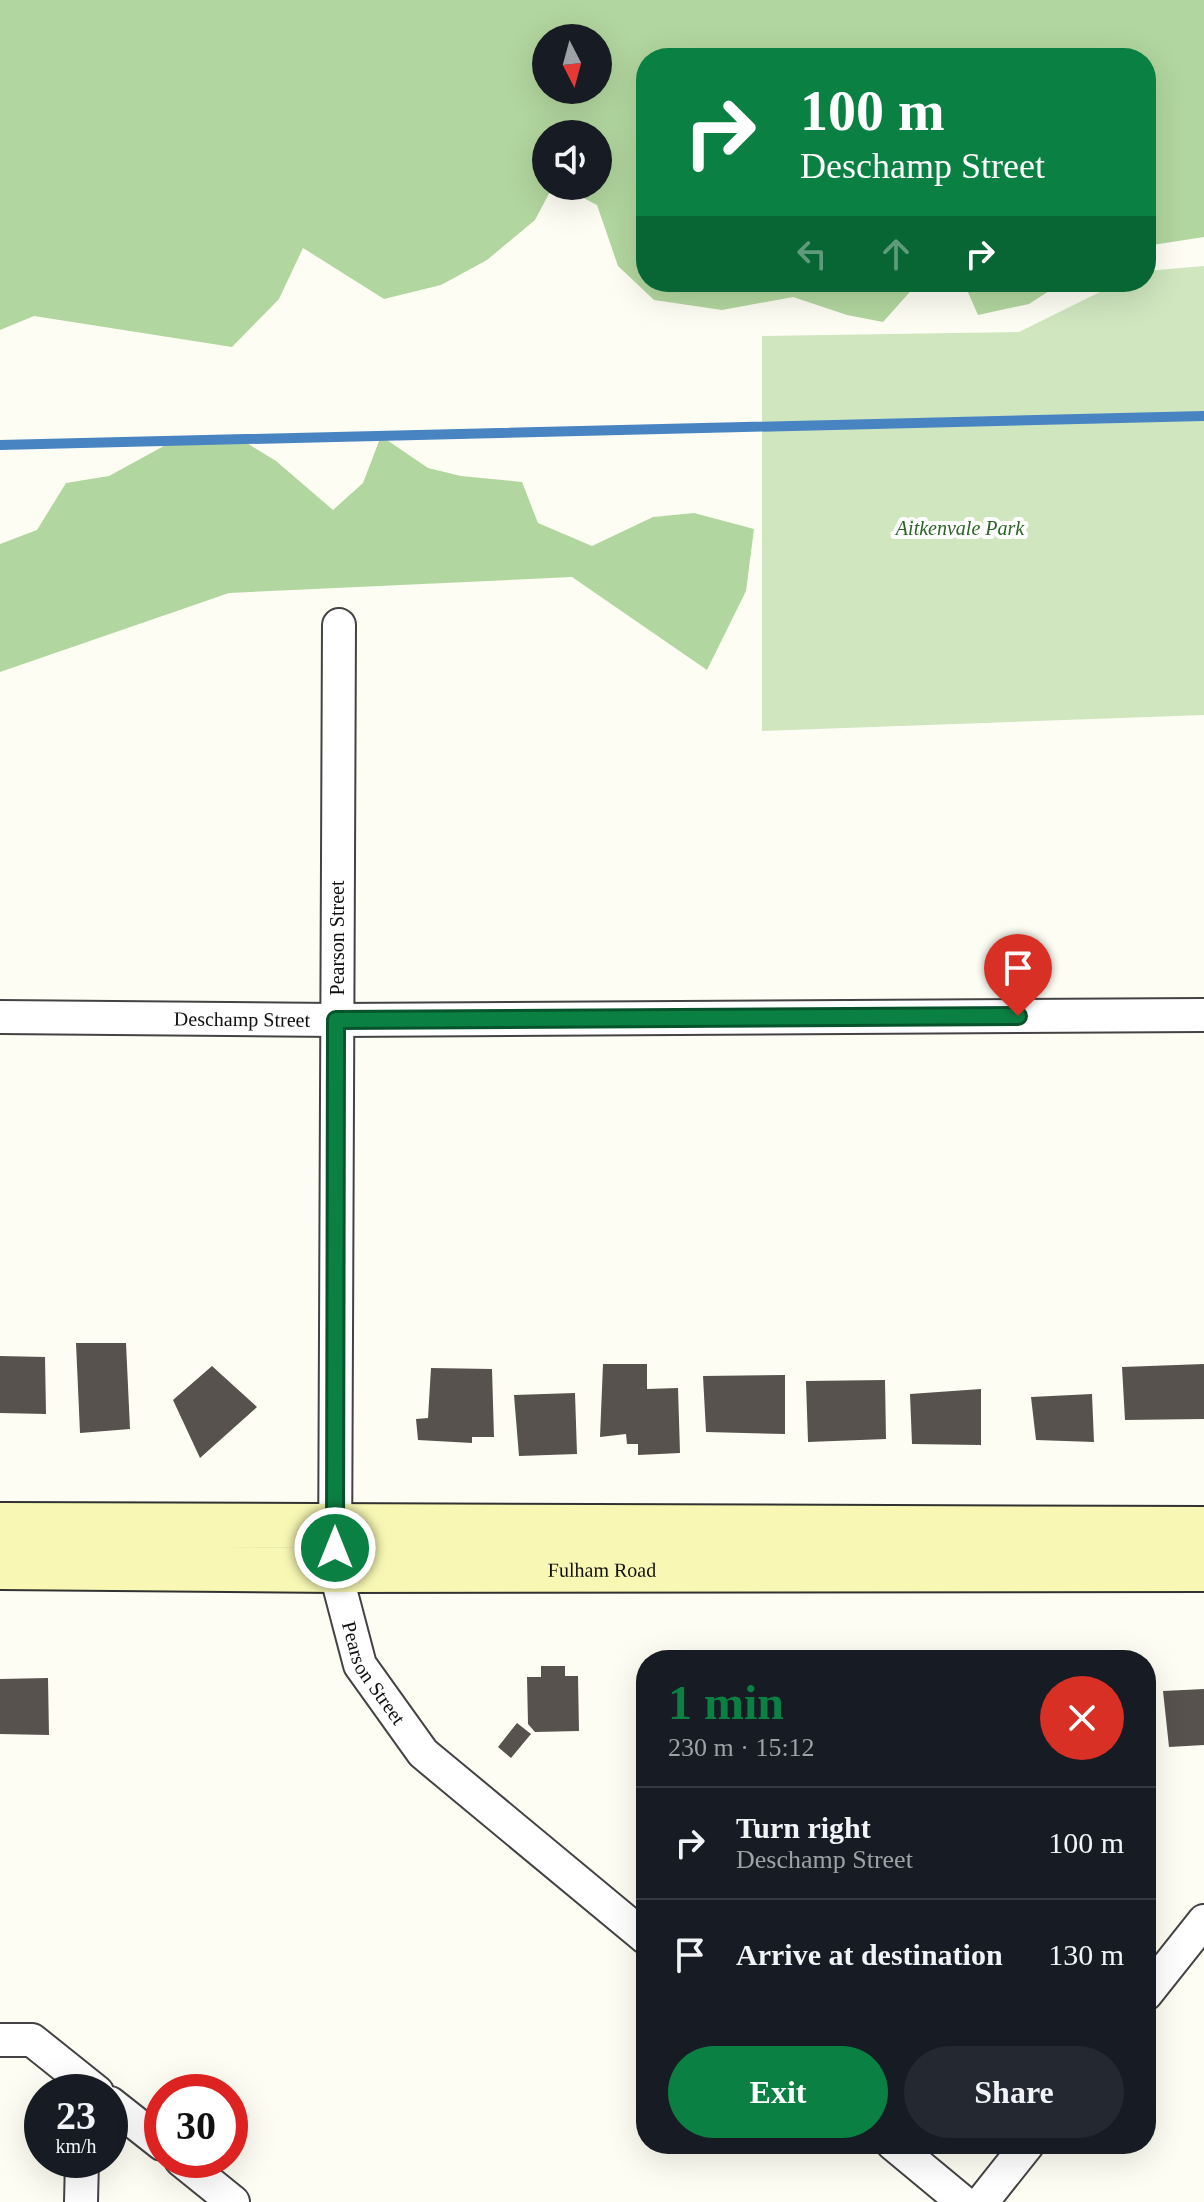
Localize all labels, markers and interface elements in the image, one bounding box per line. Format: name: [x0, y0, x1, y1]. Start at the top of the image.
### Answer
north arrow: [532, 24, 612, 104]
map controls: [532, 24, 612, 200]
icon: right: [668, 80, 772, 184]
text: 100 m: [800, 80, 945, 142]
button: sound: [532, 120, 612, 200]
text: Deschamp Street: [800, 146, 1045, 186]
icon: left: [790, 232, 834, 276]
icon: ahead: [874, 232, 918, 276]
icon: right: [958, 232, 1002, 276]
park label: Aitkenvale Park: [894, 517, 1025, 539]
street label: Pearson Street: [326, 880, 348, 995]
pin: [984, 934, 1052, 1016]
icon: arrive: [996, 946, 1040, 990]
street label: Deschamp Street: [174, 1008, 311, 1031]
position arrow: [293, 1506, 377, 1590]
street label: Fulham Road: [548, 1559, 656, 1581]
street label: Pearson Street: [338, 1619, 410, 1729]
text: 1 min: [668, 1676, 784, 1729]
button: close: [1040, 1676, 1124, 1760]
text: 230 m · 15:12: [668, 1733, 815, 1762]
text: Turn right: [736, 1811, 871, 1844]
icon: right: [668, 1821, 712, 1865]
text: 100 m: [1048, 1826, 1124, 1859]
text: Deschamp Street: [736, 1845, 913, 1874]
icon: arrive: [668, 1933, 712, 1977]
text: Arrive at destination: [736, 1938, 1003, 1971]
text: 130 m: [1048, 1938, 1124, 1971]
button: Exit: [668, 2046, 888, 2138]
button: Share: [904, 2046, 1124, 2138]
speed limit sign: 30: [144, 2074, 248, 2178]
text: 23: [56, 2093, 96, 2138]
text: km/h: [55, 2135, 97, 2157]

